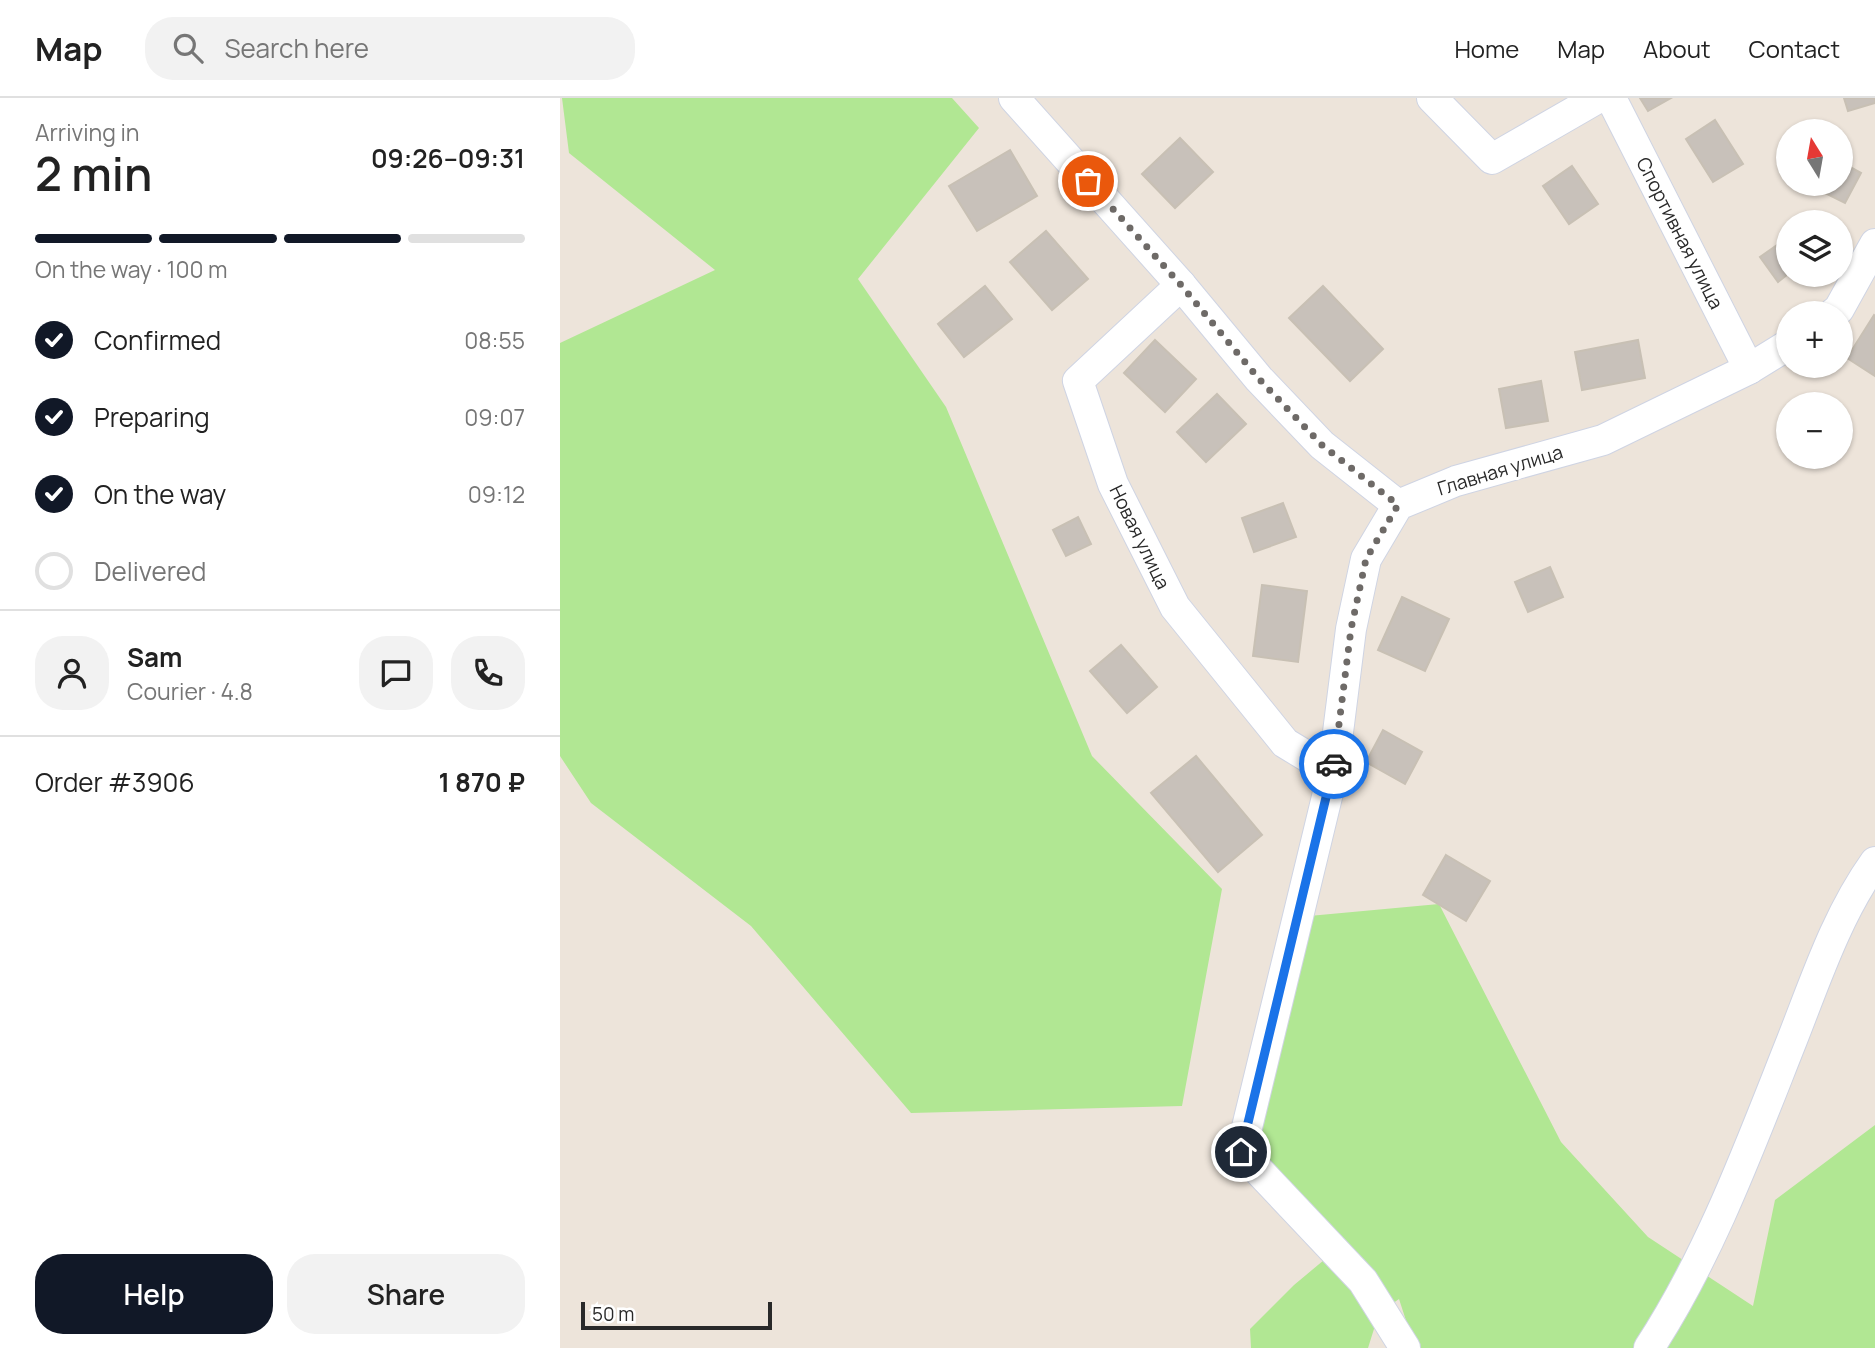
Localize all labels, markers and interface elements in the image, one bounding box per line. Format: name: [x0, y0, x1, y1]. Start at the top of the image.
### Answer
search box: [145, 17, 635, 80]
text: Map: [35, 26, 103, 71]
icon: search: [169, 29, 207, 67]
text: Search here: [225, 30, 369, 66]
text: Home: [1454, 32, 1519, 65]
text: Map: [1557, 32, 1605, 65]
text: About: [1643, 32, 1711, 65]
text: Contact: [1749, 32, 1840, 65]
text: Arriving in: [35, 116, 140, 148]
north arrow: [1776, 119, 1853, 196]
map controls: [1776, 119, 1853, 469]
text: 09:26–09:31: [371, 140, 525, 176]
text: 2 min: [35, 142, 152, 205]
pin: [1058, 151, 1118, 211]
street label: Спортивная улица: [1630, 153, 1730, 313]
icon: bag: [1069, 162, 1107, 200]
button: layers: [1776, 210, 1853, 287]
text: On the way · 100 m: [35, 253, 228, 285]
button: +: [1776, 301, 1853, 378]
icon: check: [35, 321, 73, 359]
text: Confirmed: [94, 322, 221, 358]
text: 08:55: [464, 324, 525, 356]
button: −: [1776, 392, 1853, 469]
icon: check: [35, 398, 73, 436]
text: Preparing: [94, 399, 210, 435]
text: 09:07: [464, 401, 525, 433]
street label: Главная улица: [1434, 439, 1566, 501]
icon: check: [35, 475, 73, 513]
text: On the way: [94, 476, 226, 512]
text: 09:12: [468, 478, 525, 510]
street label: Новая улица: [1104, 481, 1176, 593]
text: Delivered: [94, 553, 206, 589]
button: person: [35, 636, 109, 710]
button: chat: [359, 636, 433, 710]
button: phone: [451, 636, 525, 710]
text: Sam: [127, 639, 182, 675]
text: Courier · 4.8: [127, 675, 253, 707]
courier: [1299, 729, 1369, 799]
icon: car: [1315, 745, 1353, 783]
text: Order #3906: [35, 764, 195, 800]
text: 1 870 ₽: [438, 764, 525, 800]
pin: [1211, 1122, 1271, 1182]
icon: home: [1222, 1133, 1260, 1171]
button: Help: [35, 1254, 273, 1334]
button: Share: [287, 1254, 525, 1334]
scale bar: [581, 1299, 772, 1331]
text: 50 m: [592, 1301, 634, 1327]

